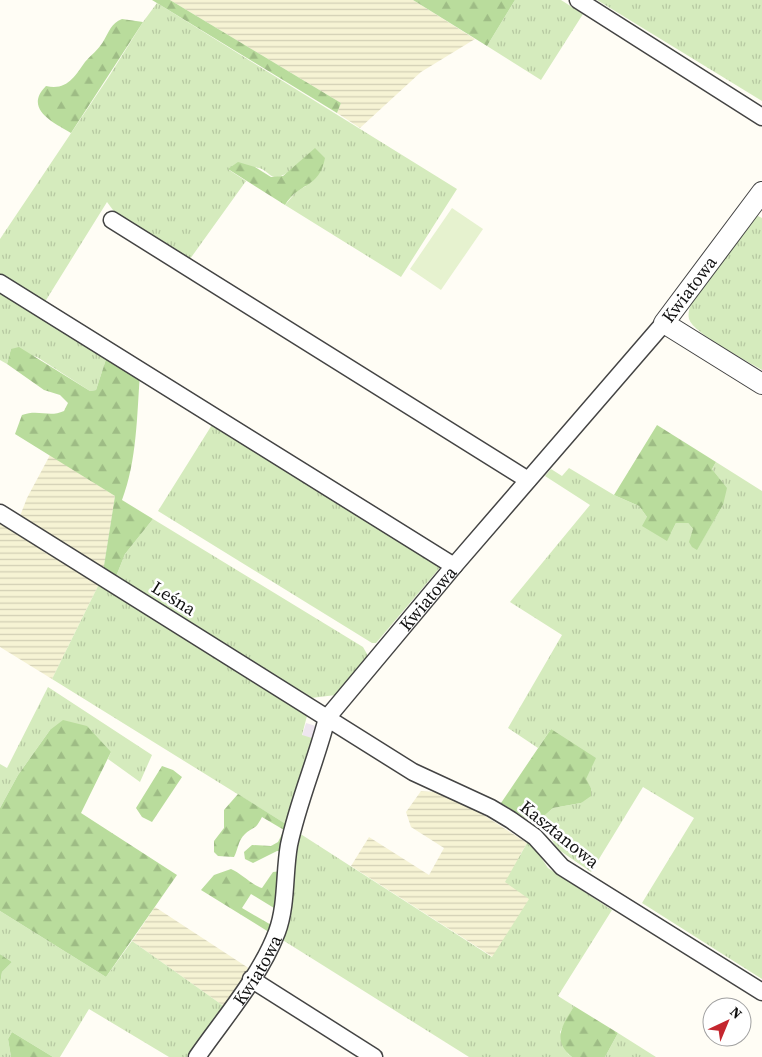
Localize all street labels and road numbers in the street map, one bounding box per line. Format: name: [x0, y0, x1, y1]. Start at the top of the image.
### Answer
street label: Kwiatowa: [656, 250, 723, 327]
street label: Kwiatowa: [393, 559, 462, 636]
street label: Leśna: [147, 575, 202, 622]
street label: Kasztanowa: [515, 794, 606, 874]
street label: Kwiatowa: [226, 930, 287, 1010]

